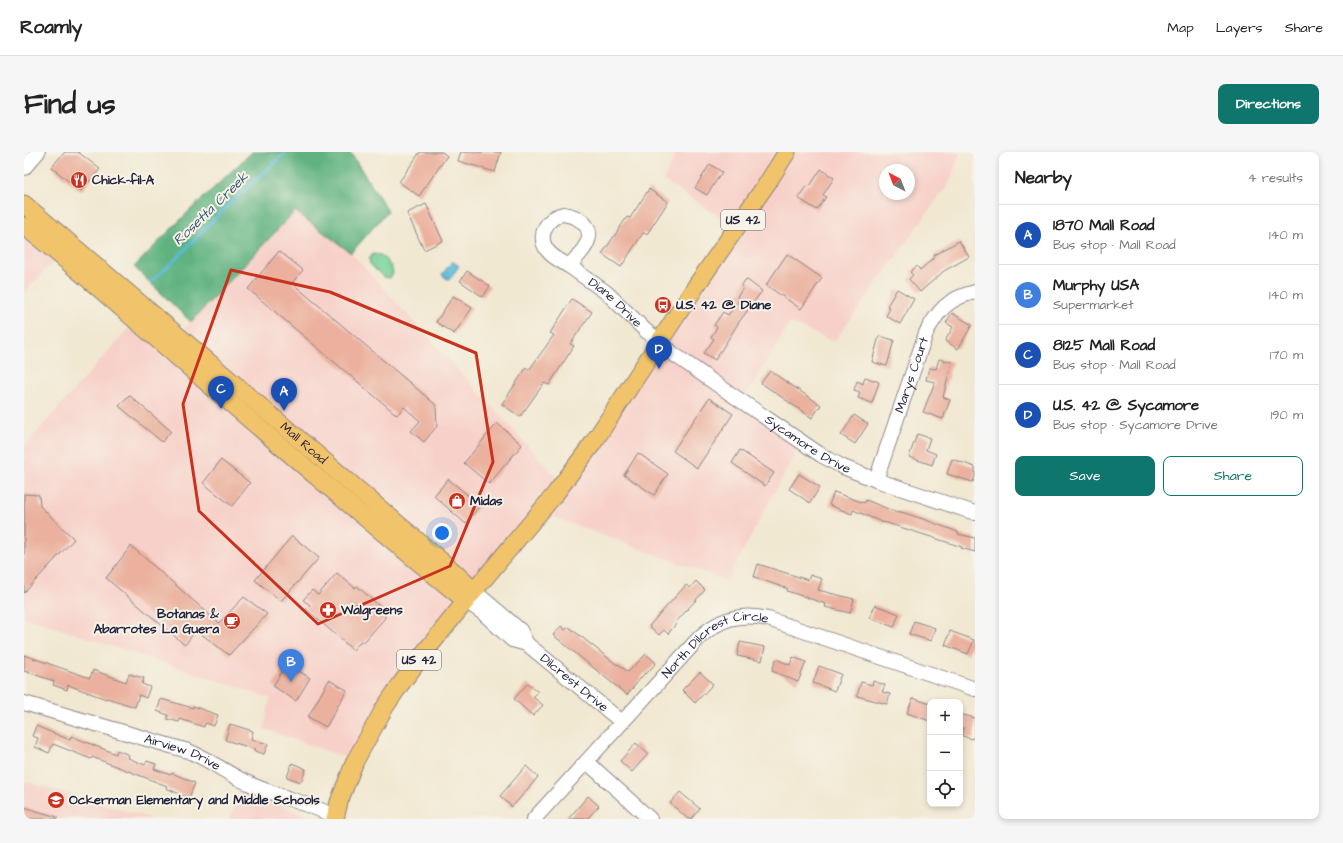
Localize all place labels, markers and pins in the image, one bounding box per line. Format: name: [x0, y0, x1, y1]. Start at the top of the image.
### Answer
restaurant icon: Chick-fil-A: [69, 170, 89, 190]
place label: Chick-fil-A: [92, 171, 155, 189]
bus stop icon: U.S. 42 @ Diane: [653, 295, 673, 315]
place label: U.S. 42 @ Diane: [675, 296, 771, 314]
pin: D: [646, 336, 672, 369]
pin: C: [208, 376, 234, 409]
pin: A: [271, 378, 297, 411]
shop icon: Midas: [447, 491, 467, 511]
place label: Midas: [470, 492, 503, 510]
pharmacy icon: Walgreens: [318, 600, 338, 620]
place label: Walgreens: [340, 601, 403, 621]
place label: Botanas & Abarrotes La Guera: [94, 605, 220, 638]
cafe icon: Botanas & Abarrotes La Guera: [222, 611, 242, 631]
pin: B: [278, 649, 304, 682]
school or university icon: Ockerman Elementary and Middle Schools: [46, 790, 66, 810]
place label: Ockerman Elementary and Middle Schools: [69, 791, 320, 810]

